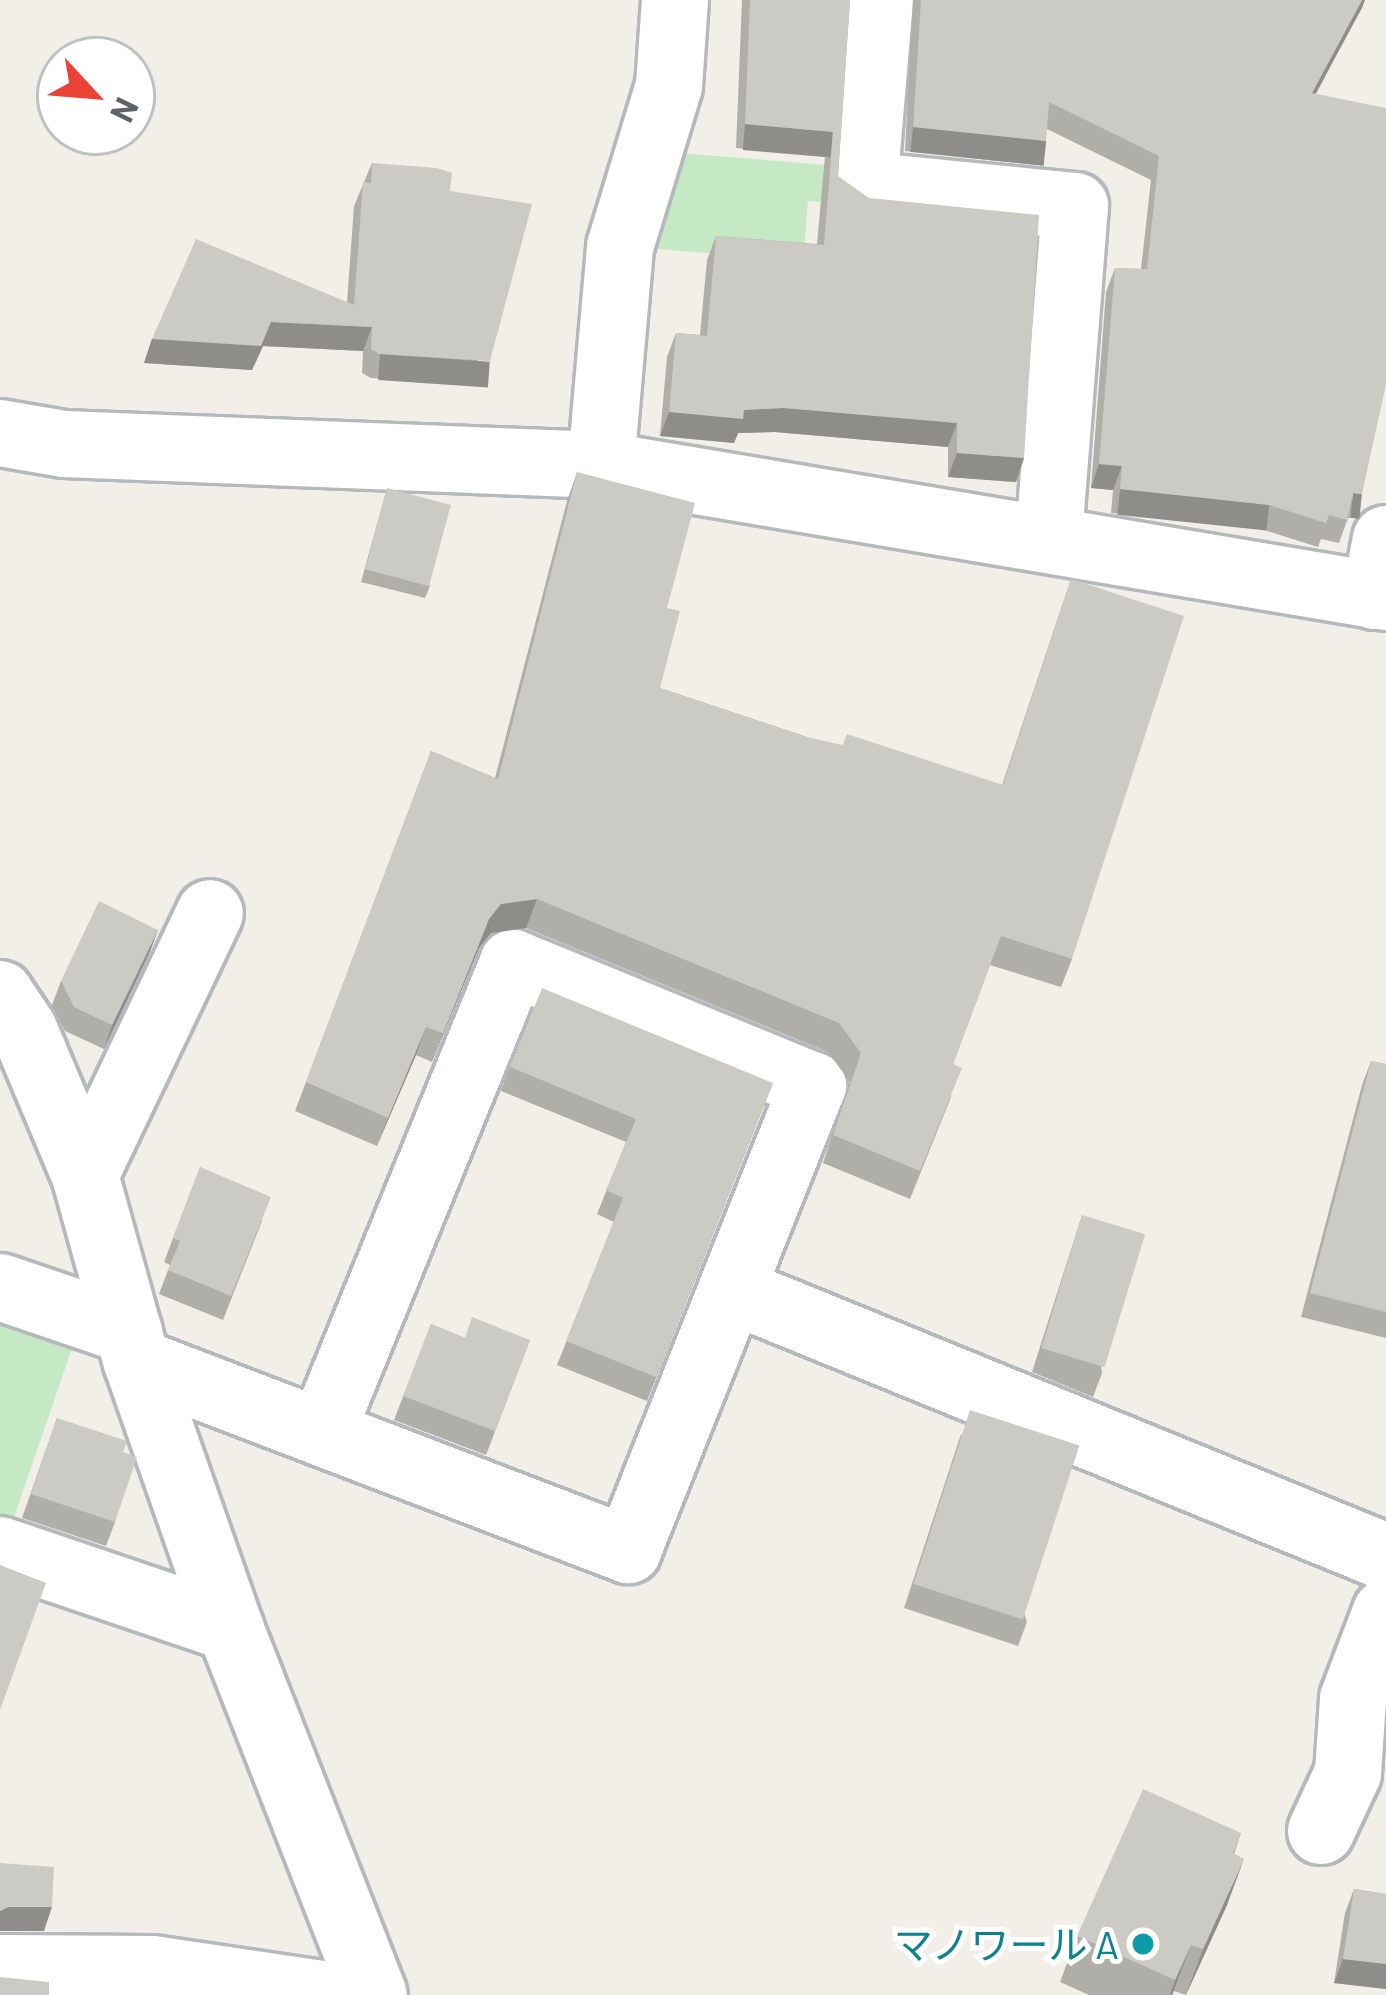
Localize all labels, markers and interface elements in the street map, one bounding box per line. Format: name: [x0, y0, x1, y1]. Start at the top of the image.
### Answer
north arrow: [36, 36, 156, 156]
text: N: [103, 92, 148, 129]
place label: マノワール A: [893, 1921, 1119, 1967]
marker: マノワール A: [1130, 1931, 1156, 1957]

